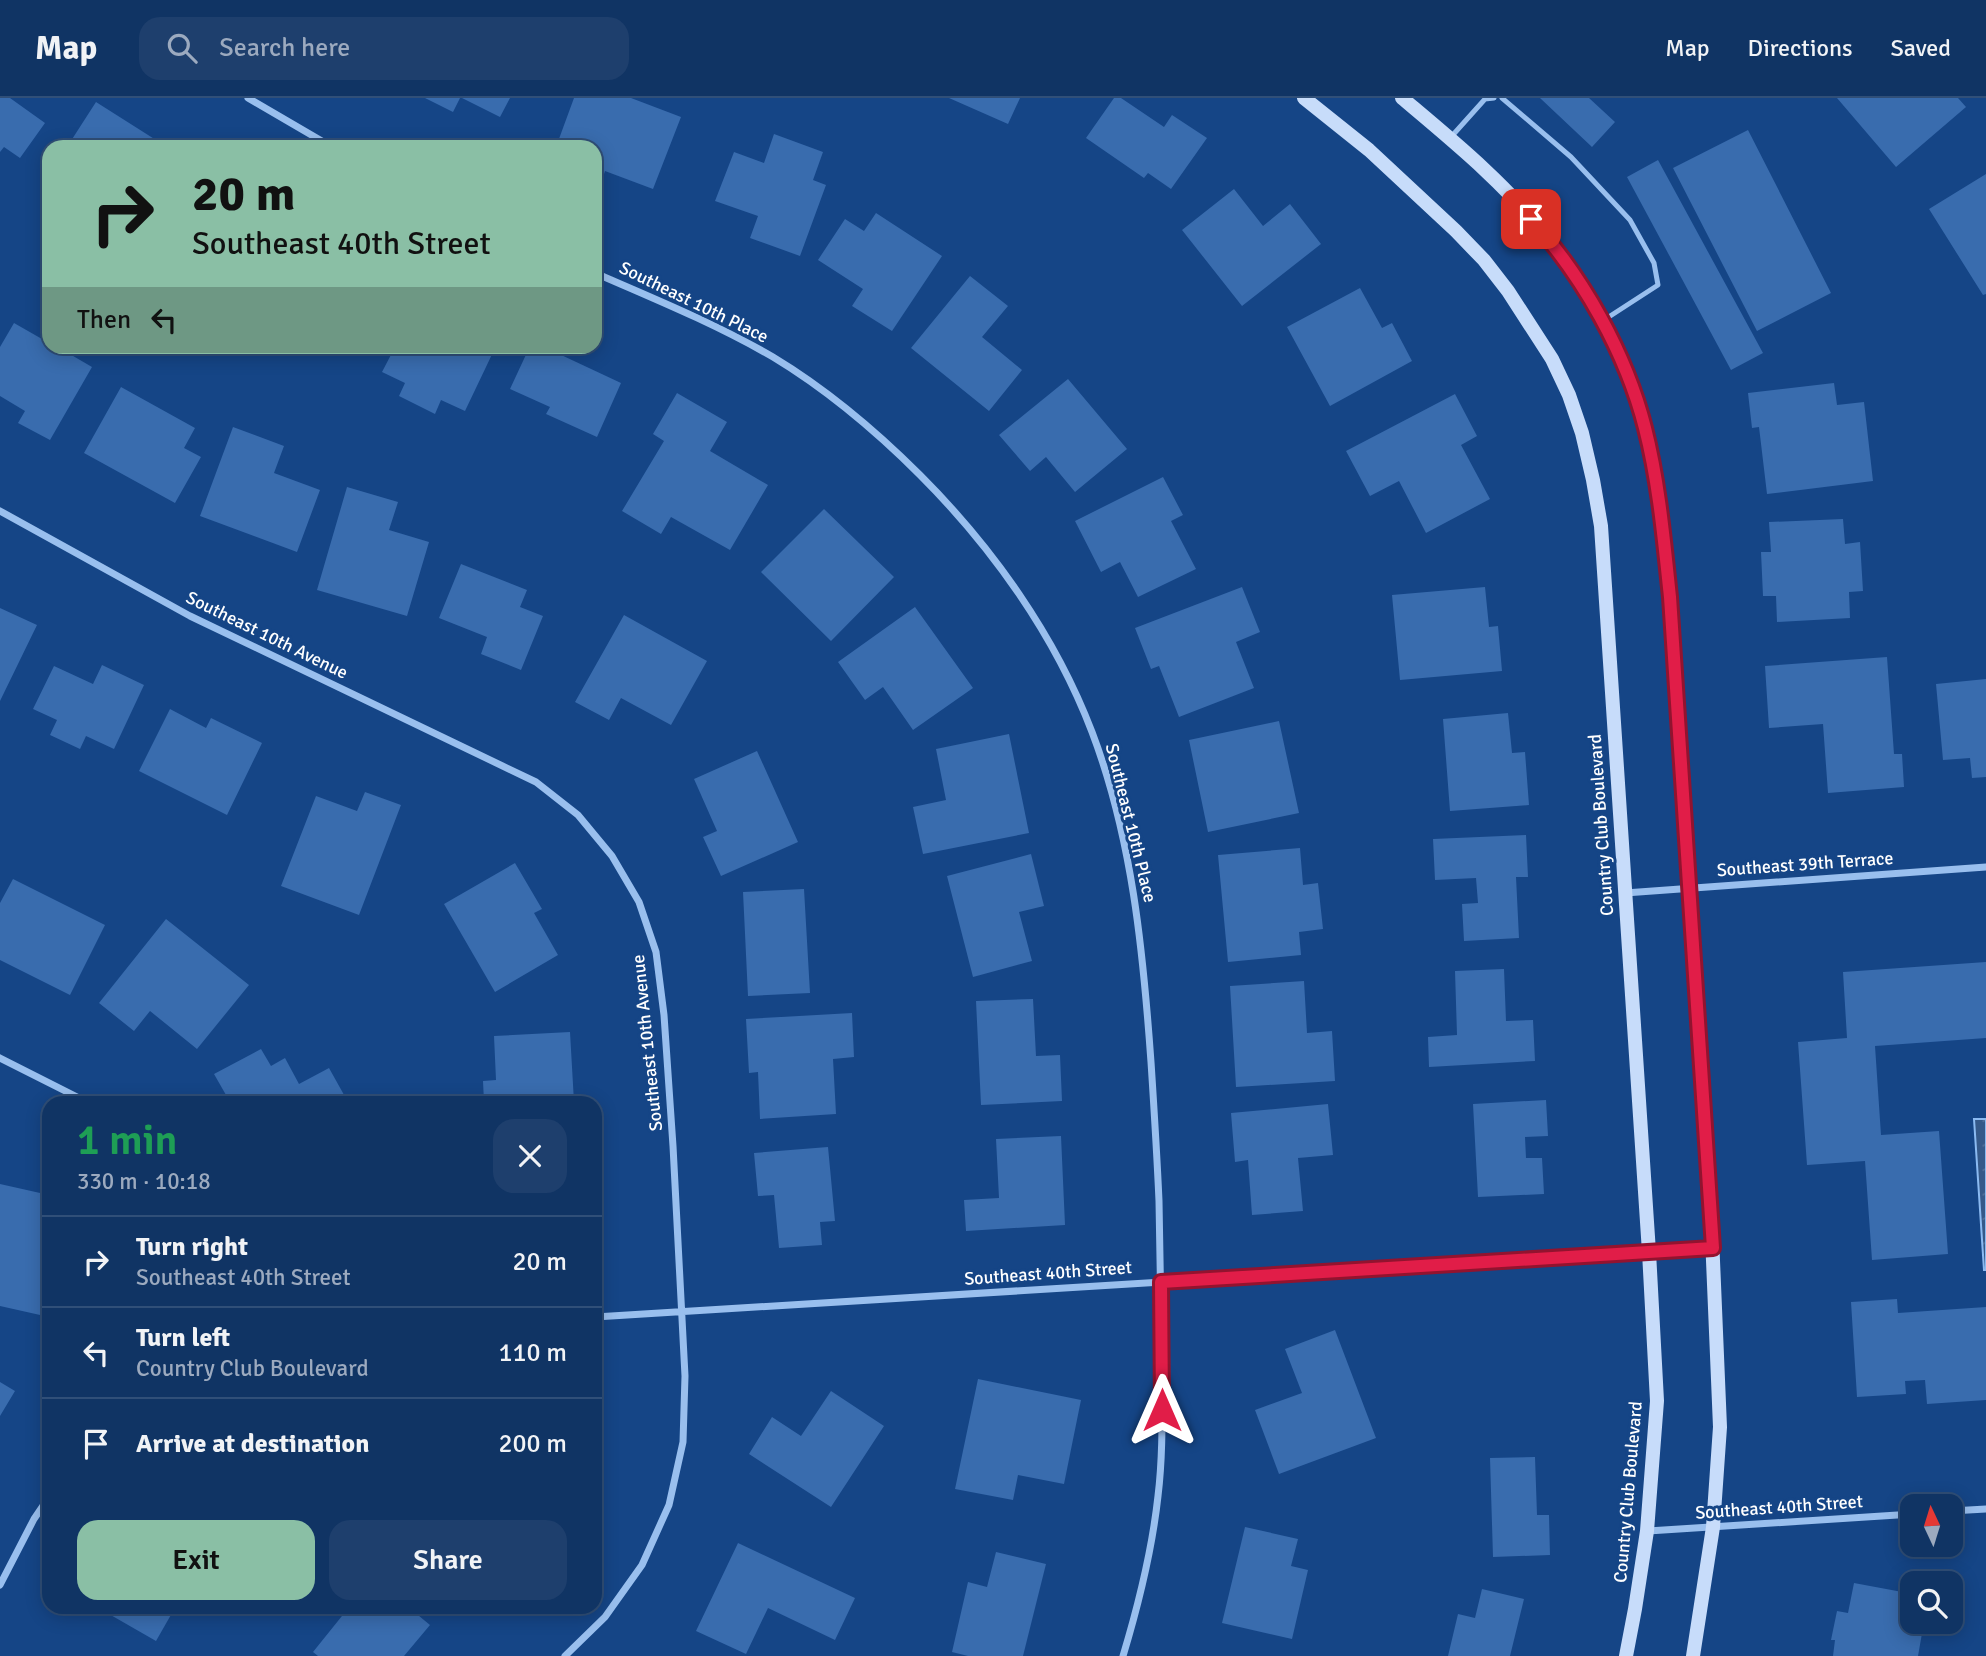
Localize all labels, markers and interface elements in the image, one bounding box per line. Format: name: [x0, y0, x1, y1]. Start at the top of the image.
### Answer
search box: [139, 17, 629, 80]
text: Map: [35, 28, 97, 69]
icon: search: [163, 29, 201, 67]
text: Search here: [219, 32, 350, 64]
text: Map: [1665, 33, 1710, 63]
text: Directions: [1748, 33, 1853, 63]
text: Saved: [1891, 33, 1951, 63]
text: 20 m: [192, 164, 295, 224]
icon: right: [77, 168, 168, 259]
pin: [1501, 189, 1561, 249]
icon: arrive: [1512, 200, 1550, 238]
text: Southeast 40th Street: [192, 224, 491, 263]
street label: Southeast 10th Place: [616, 256, 772, 348]
icon: left: [145, 301, 183, 339]
text: Then: [77, 304, 131, 336]
street label: Southeast 10th Avenue: [182, 586, 352, 684]
street label: Country Club Boulevard: [1584, 733, 1618, 917]
street label: Southeast 10th Place: [1101, 741, 1161, 905]
street label: Southeast 39th Terrace: [1716, 847, 1894, 881]
street label: Southeast 10th Avenue: [627, 954, 667, 1132]
text: 1 min: [77, 1115, 178, 1166]
button: close: [493, 1119, 567, 1193]
text: 330 m · 10:18: [77, 1167, 211, 1196]
text: Turn right: [136, 1231, 248, 1263]
icon: right: [77, 1243, 115, 1281]
text: 20 m: [512, 1246, 567, 1278]
street label: Southeast 40th Street: [963, 1256, 1133, 1290]
text: Southeast 40th Street: [136, 1263, 351, 1292]
text: Turn left: [136, 1322, 230, 1354]
icon: left: [77, 1334, 115, 1372]
text: 110 m: [498, 1337, 567, 1369]
text: Country Club Boulevard: [136, 1354, 369, 1383]
position arrow: [1125, 1373, 1199, 1447]
street label: Country Club Boulevard: [1609, 1400, 1647, 1584]
icon: arrive: [77, 1425, 115, 1463]
text: Arrive at destination: [136, 1428, 369, 1460]
text: 200 m: [498, 1428, 567, 1460]
street label: Southeast 40th Street: [1694, 1490, 1864, 1524]
north arrow: [1900, 1494, 1964, 1558]
map controls: [1900, 1494, 1963, 1634]
button: Exit: [77, 1520, 315, 1600]
button: Share: [329, 1520, 567, 1600]
button: search: [1900, 1571, 1963, 1634]

